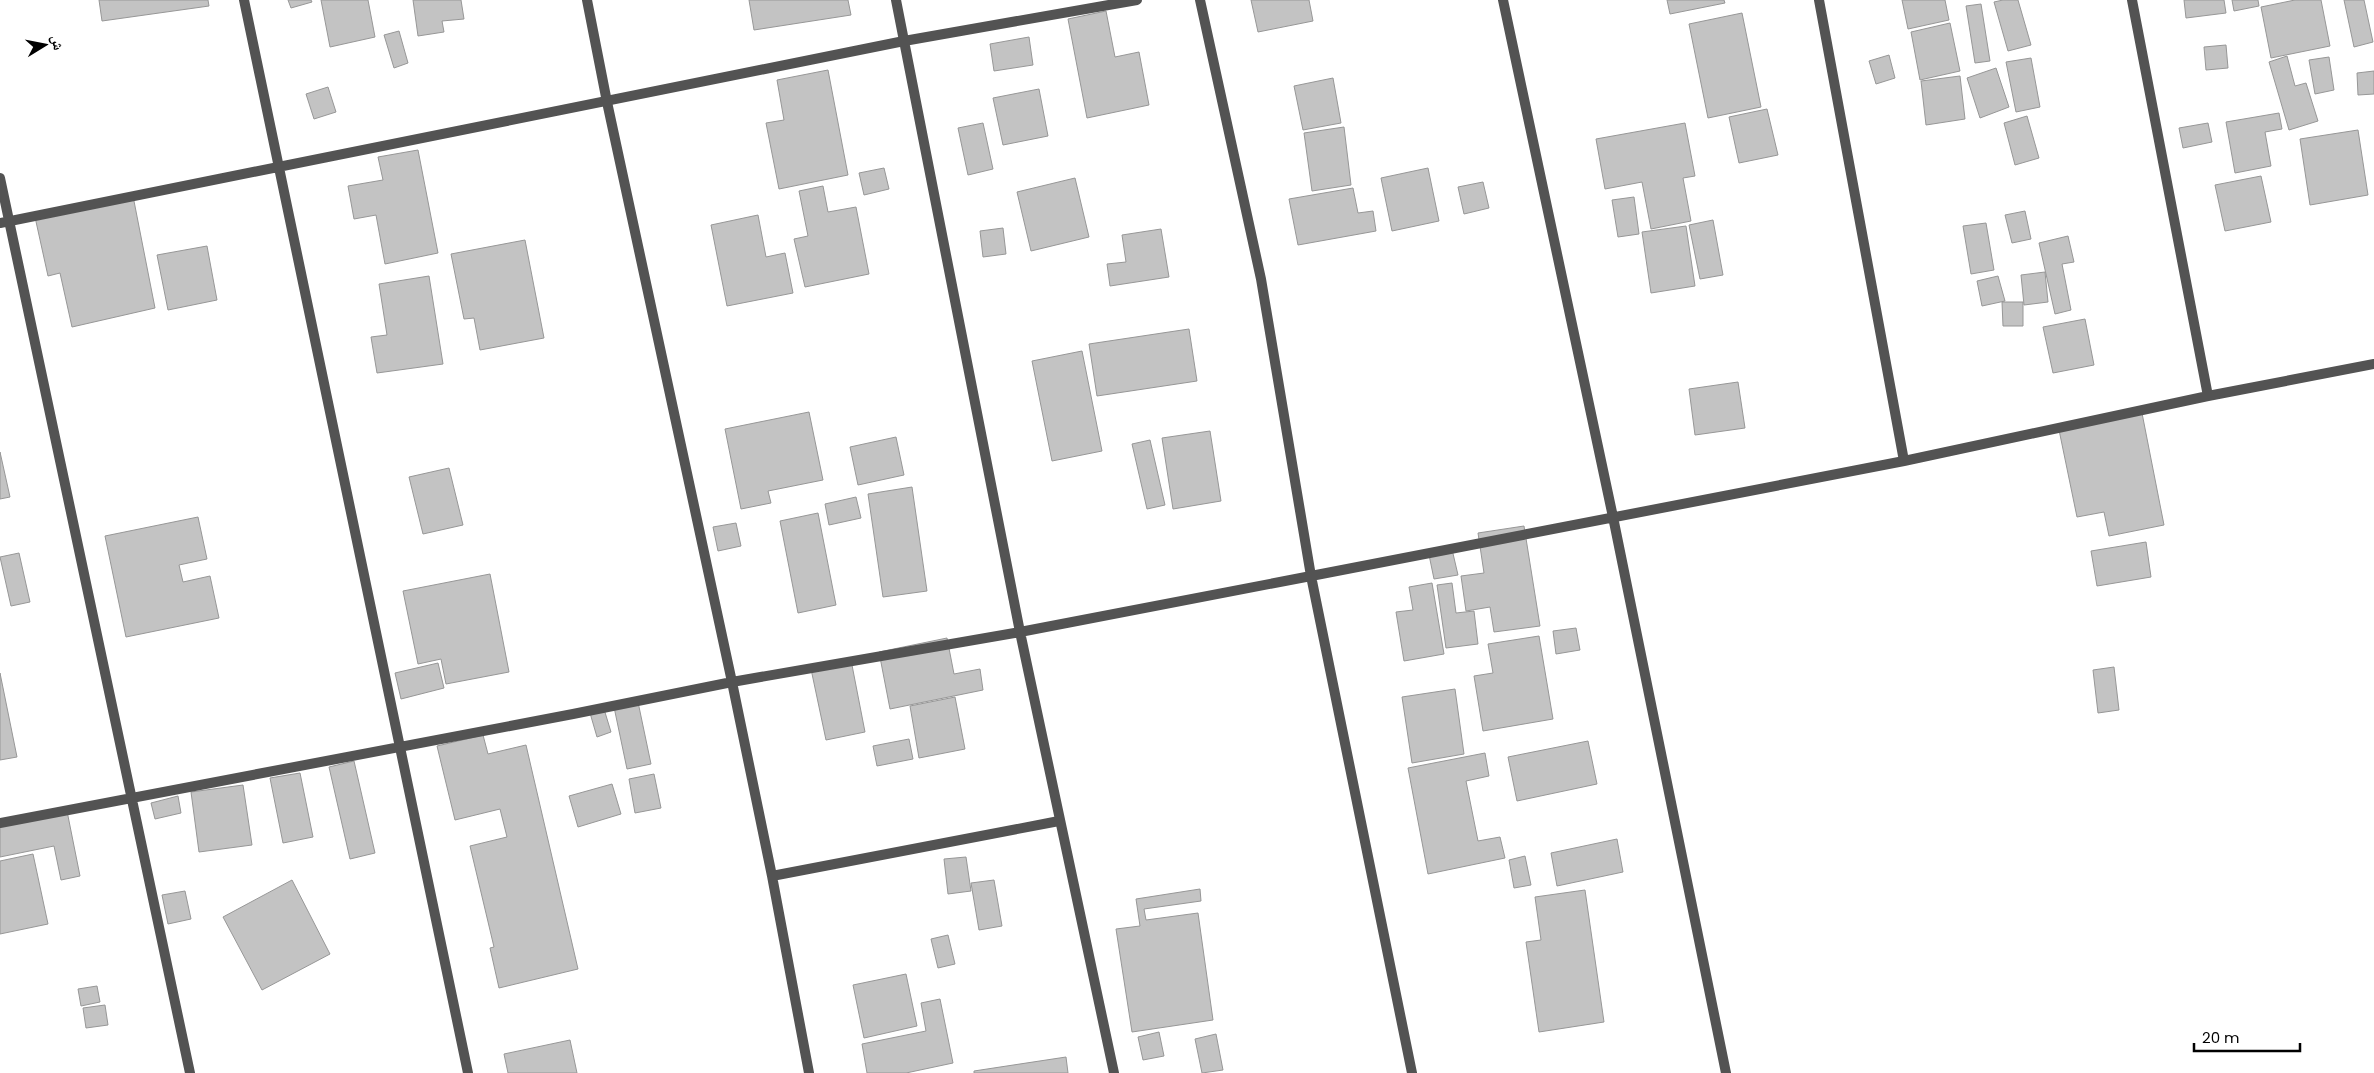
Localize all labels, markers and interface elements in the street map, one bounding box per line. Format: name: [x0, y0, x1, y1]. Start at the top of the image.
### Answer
north arrow: [20, 20, 70, 70]
text: ش: [47, 34, 69, 52]
scale bar: [2194, 1020, 2300, 1052]
text: 20 m: [2202, 1027, 2240, 1048]

